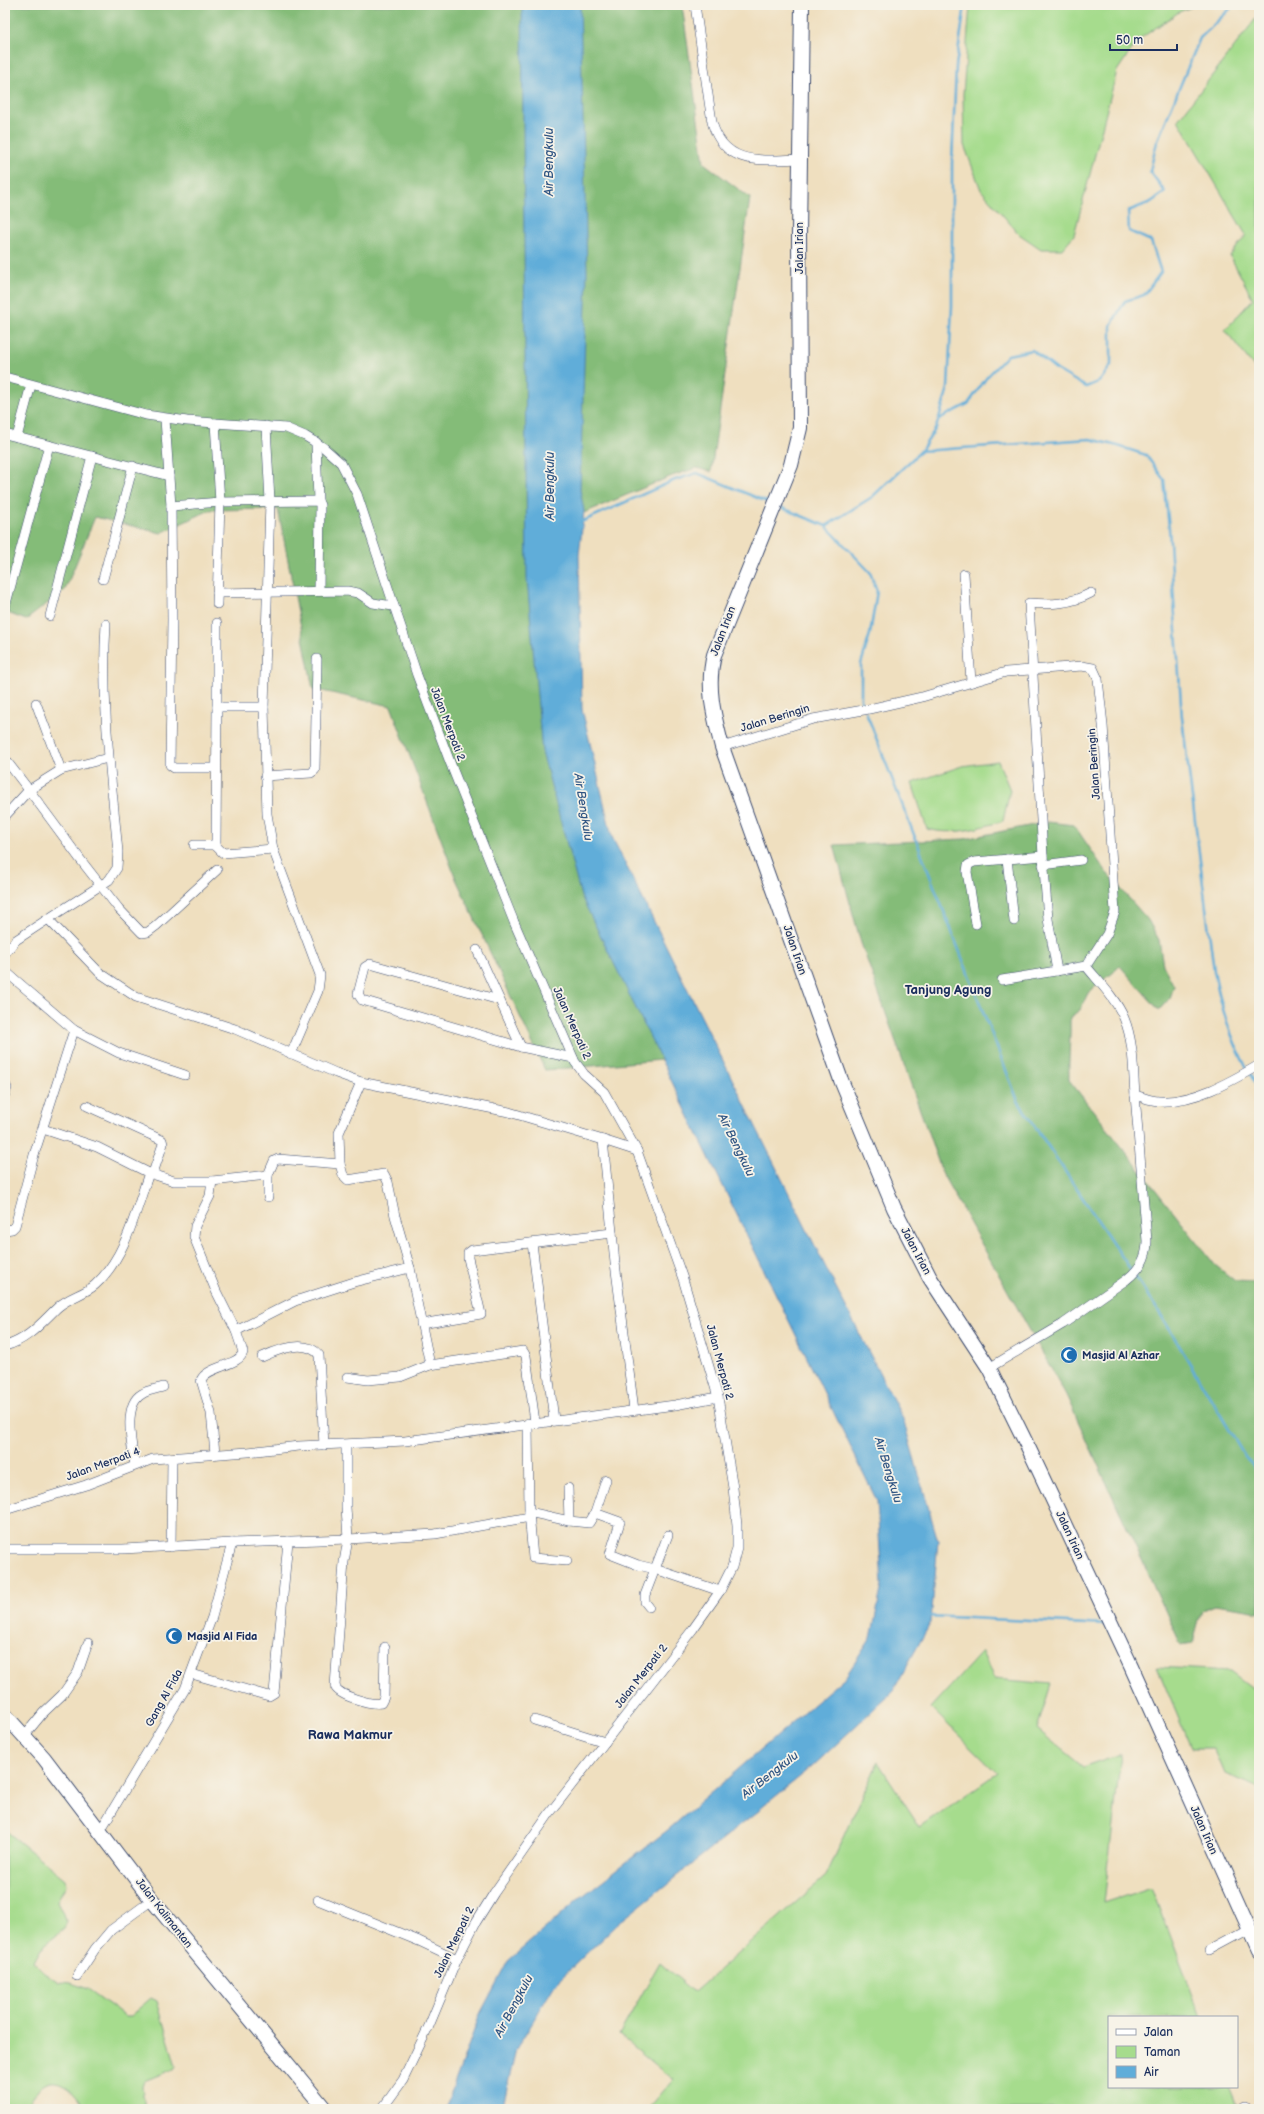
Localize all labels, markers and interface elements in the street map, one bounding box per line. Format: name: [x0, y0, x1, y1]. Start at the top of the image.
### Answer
scale bar: [1110, 26, 1177, 52]
text: 50 m: [1116, 33, 1143, 48]
water label: Air Bengkulu: [542, 128, 557, 197]
street label: Jalan Irian: [793, 222, 806, 274]
water label: Air Bengkulu: [543, 452, 558, 521]
street label: Jalan Irian: [708, 604, 738, 658]
street label: Jalan Merpati 2: [428, 685, 468, 763]
street label: Jalan Beringin: [739, 701, 811, 735]
street label: Jalan Beringin: [1085, 728, 1103, 800]
water label: Air Bengkulu: [570, 771, 596, 842]
street label: Jalan Irian: [780, 923, 810, 977]
district label: Tanjung Agung: [905, 982, 991, 998]
street label: Jalan Merpati 2: [550, 985, 594, 1062]
water label: Air Bengkulu: [714, 1110, 758, 1179]
street label: Jalan Irian: [898, 1225, 934, 1277]
street label: Jalan Merpati 2: [704, 1323, 736, 1402]
mosque icon: Masjid Al Azhar: [1059, 1345, 1079, 1365]
place label: Masjid Al Azhar: [1082, 1349, 1160, 1362]
water label: Air Bengkulu: [871, 1434, 905, 1505]
street label: Jalan Merpati 4: [64, 1444, 142, 1483]
street label: Jalan Irian: [1053, 1509, 1087, 1561]
mosque icon: Masjid Al Fida: [164, 1626, 184, 1646]
place label: Masjid Al Fida: [187, 1630, 257, 1643]
street label: Jalan Merpati 2: [612, 1641, 670, 1711]
street label: Gang Al Fida: [143, 1667, 185, 1729]
district label: Rawa Makmur: [308, 1727, 393, 1743]
water label: Air Bengkulu: [738, 1748, 802, 1802]
street label: Jalan Irian: [1188, 1804, 1220, 1856]
street label: Jalan Kalimantan: [133, 1876, 195, 1950]
street label: Jalan Merpati 2: [431, 1904, 477, 1980]
water label: Air Bengkulu: [491, 1972, 537, 2040]
legend: [1108, 2016, 1238, 2088]
text: Jalan: [1144, 2025, 1173, 2040]
text: Taman: [1144, 2045, 1180, 2060]
text: Air: [1144, 2065, 1159, 2080]

